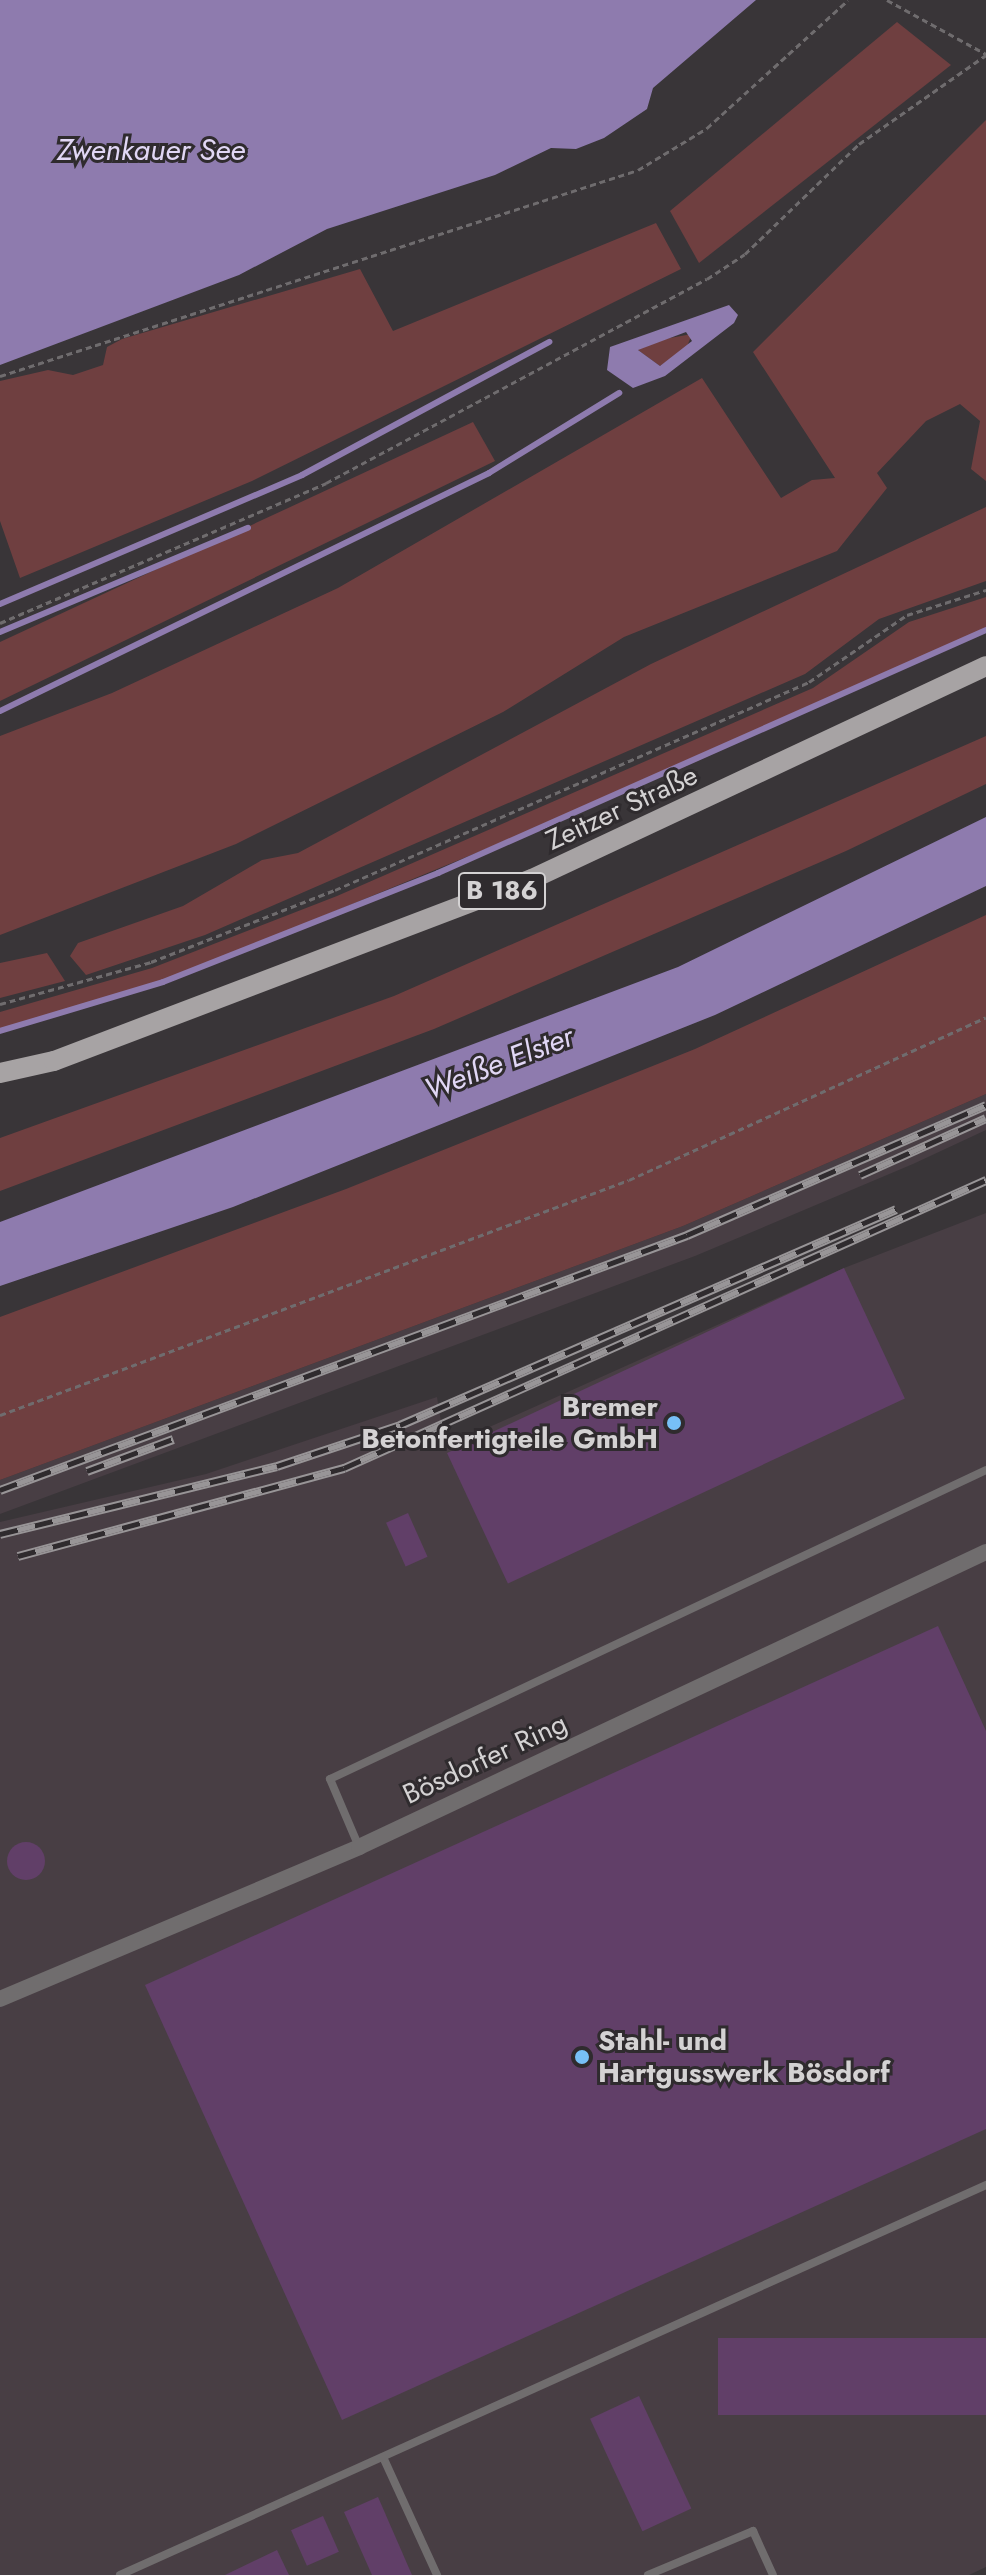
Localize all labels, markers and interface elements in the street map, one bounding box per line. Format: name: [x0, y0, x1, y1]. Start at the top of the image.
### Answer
water label: Zwenkauer See: [57, 132, 245, 168]
street label: Zeitzer Straße: [541, 758, 703, 858]
road number: B 186: [458, 869, 546, 913]
water label: Weiße Elster: [420, 1018, 578, 1108]
place label: Bremer Betonfertigteile GmbH: [361, 1390, 658, 1456]
marker: Bremer Betonfertigteile GmbH: [665, 1414, 683, 1432]
street label: Bösdorfer Ring: [398, 1706, 572, 1812]
place label: Stahl- und Hartgusswerk Bösdorf: [598, 2024, 890, 2090]
marker: Stahl- und Hartgusswerk Bösdorf: [573, 2048, 591, 2066]

